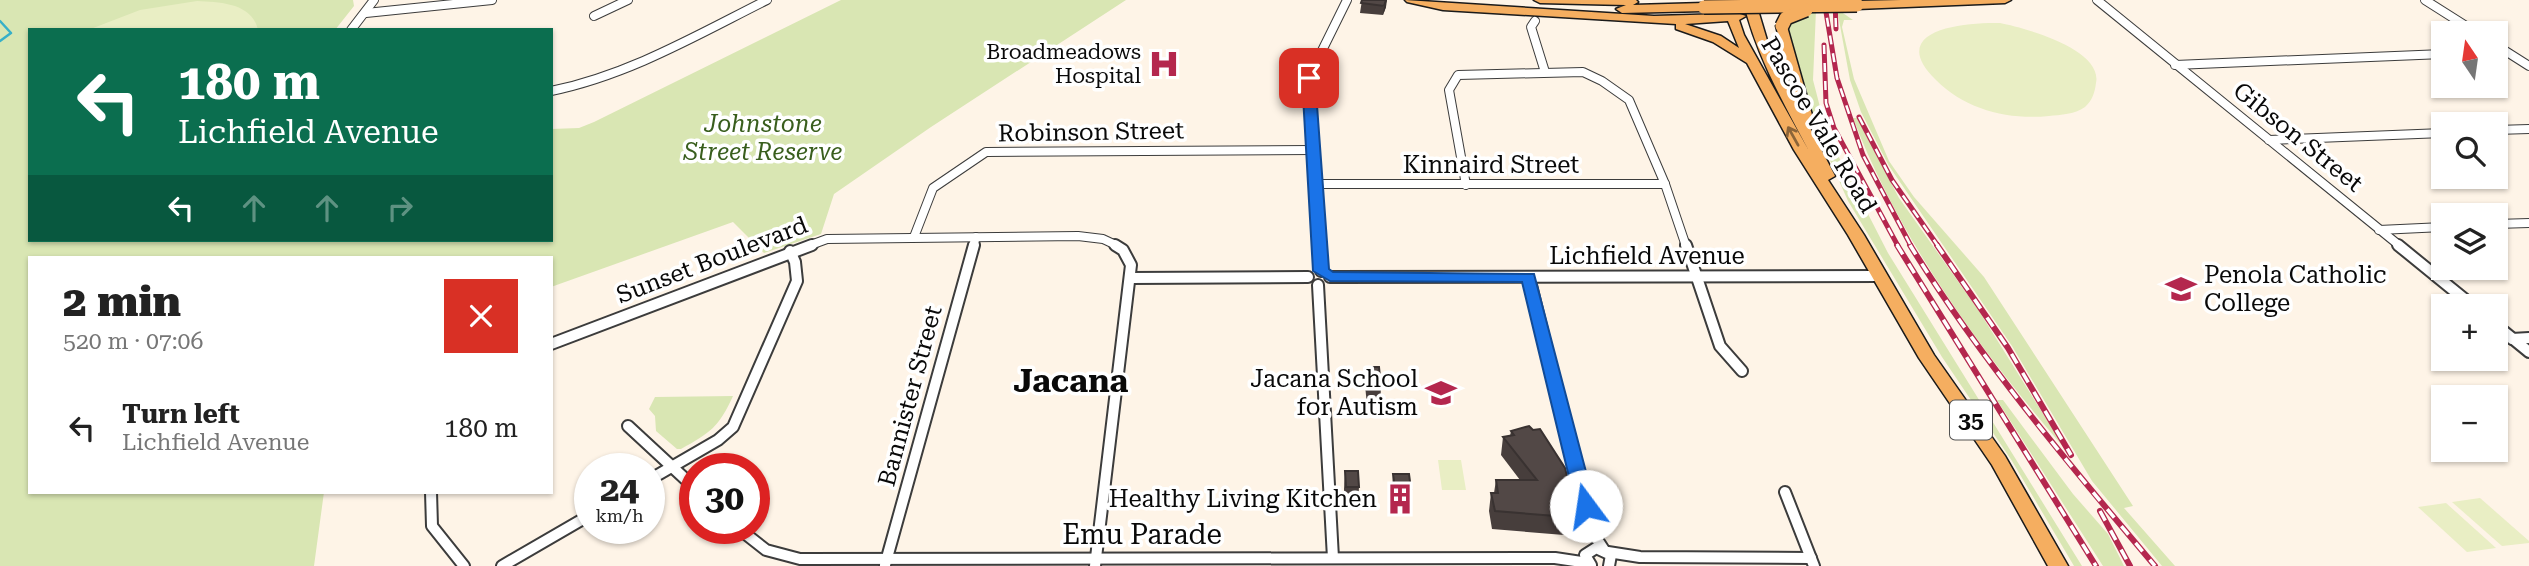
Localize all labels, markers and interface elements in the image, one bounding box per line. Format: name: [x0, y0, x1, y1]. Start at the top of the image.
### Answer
north arrow: [2431, 21, 2508, 98]
map controls: [2431, 21, 2508, 462]
street label: Pascoe Vale Road: [1755, 32, 1883, 218]
place label: Broadmeadows Hospital: [986, 40, 1141, 88]
hospital icon: Broadmeadows Hospital: [1147, 47, 1181, 81]
pin: [1279, 48, 1339, 108]
text: 180 m: [178, 54, 320, 111]
icon: left: [63, 56, 154, 147]
icon: arrive: [1290, 59, 1328, 97]
street label: Gibson Street: [2228, 76, 2368, 198]
park label: Johnstone Street Reserve: [683, 110, 842, 166]
button: search: [2431, 112, 2508, 189]
text: Lichfield Avenue: [178, 113, 439, 151]
street label: Robinson Street: [998, 116, 1184, 148]
one-way arrow: [1786, 126, 1799, 147]
street label: Kinnaird Street: [1403, 151, 1579, 179]
icon: left: [162, 189, 200, 227]
icon: ahead: [235, 189, 273, 227]
icon: ahead: [308, 189, 346, 227]
icon: right: [381, 189, 419, 227]
button: layers: [2431, 203, 2508, 280]
street label: Sunset Boulevard: [612, 211, 812, 309]
street label: Lichfield Avenue: [1549, 242, 1745, 270]
place label: Penola Catholic College: [2204, 261, 2386, 317]
school or university icon: Penola Catholic College: [2164, 272, 2198, 306]
text: 2 min: [63, 277, 181, 326]
button: close: [444, 279, 518, 353]
button: +: [2431, 294, 2508, 371]
street label: Bannister Street: [872, 303, 948, 489]
text: 520 m · 07:06: [63, 328, 203, 355]
district label: Jacana: [1014, 362, 1129, 400]
place label: Jacana School for Autism: [1250, 365, 1418, 421]
school or university icon: Jacana School for Autism: [1424, 376, 1458, 410]
button: −: [2431, 385, 2508, 462]
text: Turn left: [122, 399, 240, 429]
road number: 35: [1950, 400, 1992, 440]
icon: left: [63, 409, 101, 447]
text: 180 m: [444, 413, 518, 443]
text: Lichfield Avenue: [122, 429, 309, 456]
speed limit sign: 30: [679, 453, 770, 544]
text: 24: [600, 469, 639, 510]
position arrow: [1549, 469, 1623, 543]
building icon: Healthy Living Kitchen: [1383, 482, 1417, 516]
place label: Healthy Living Kitchen: [1109, 485, 1377, 513]
text: km/h: [595, 505, 644, 526]
street label: Emu Parade: [1062, 518, 1222, 551]

